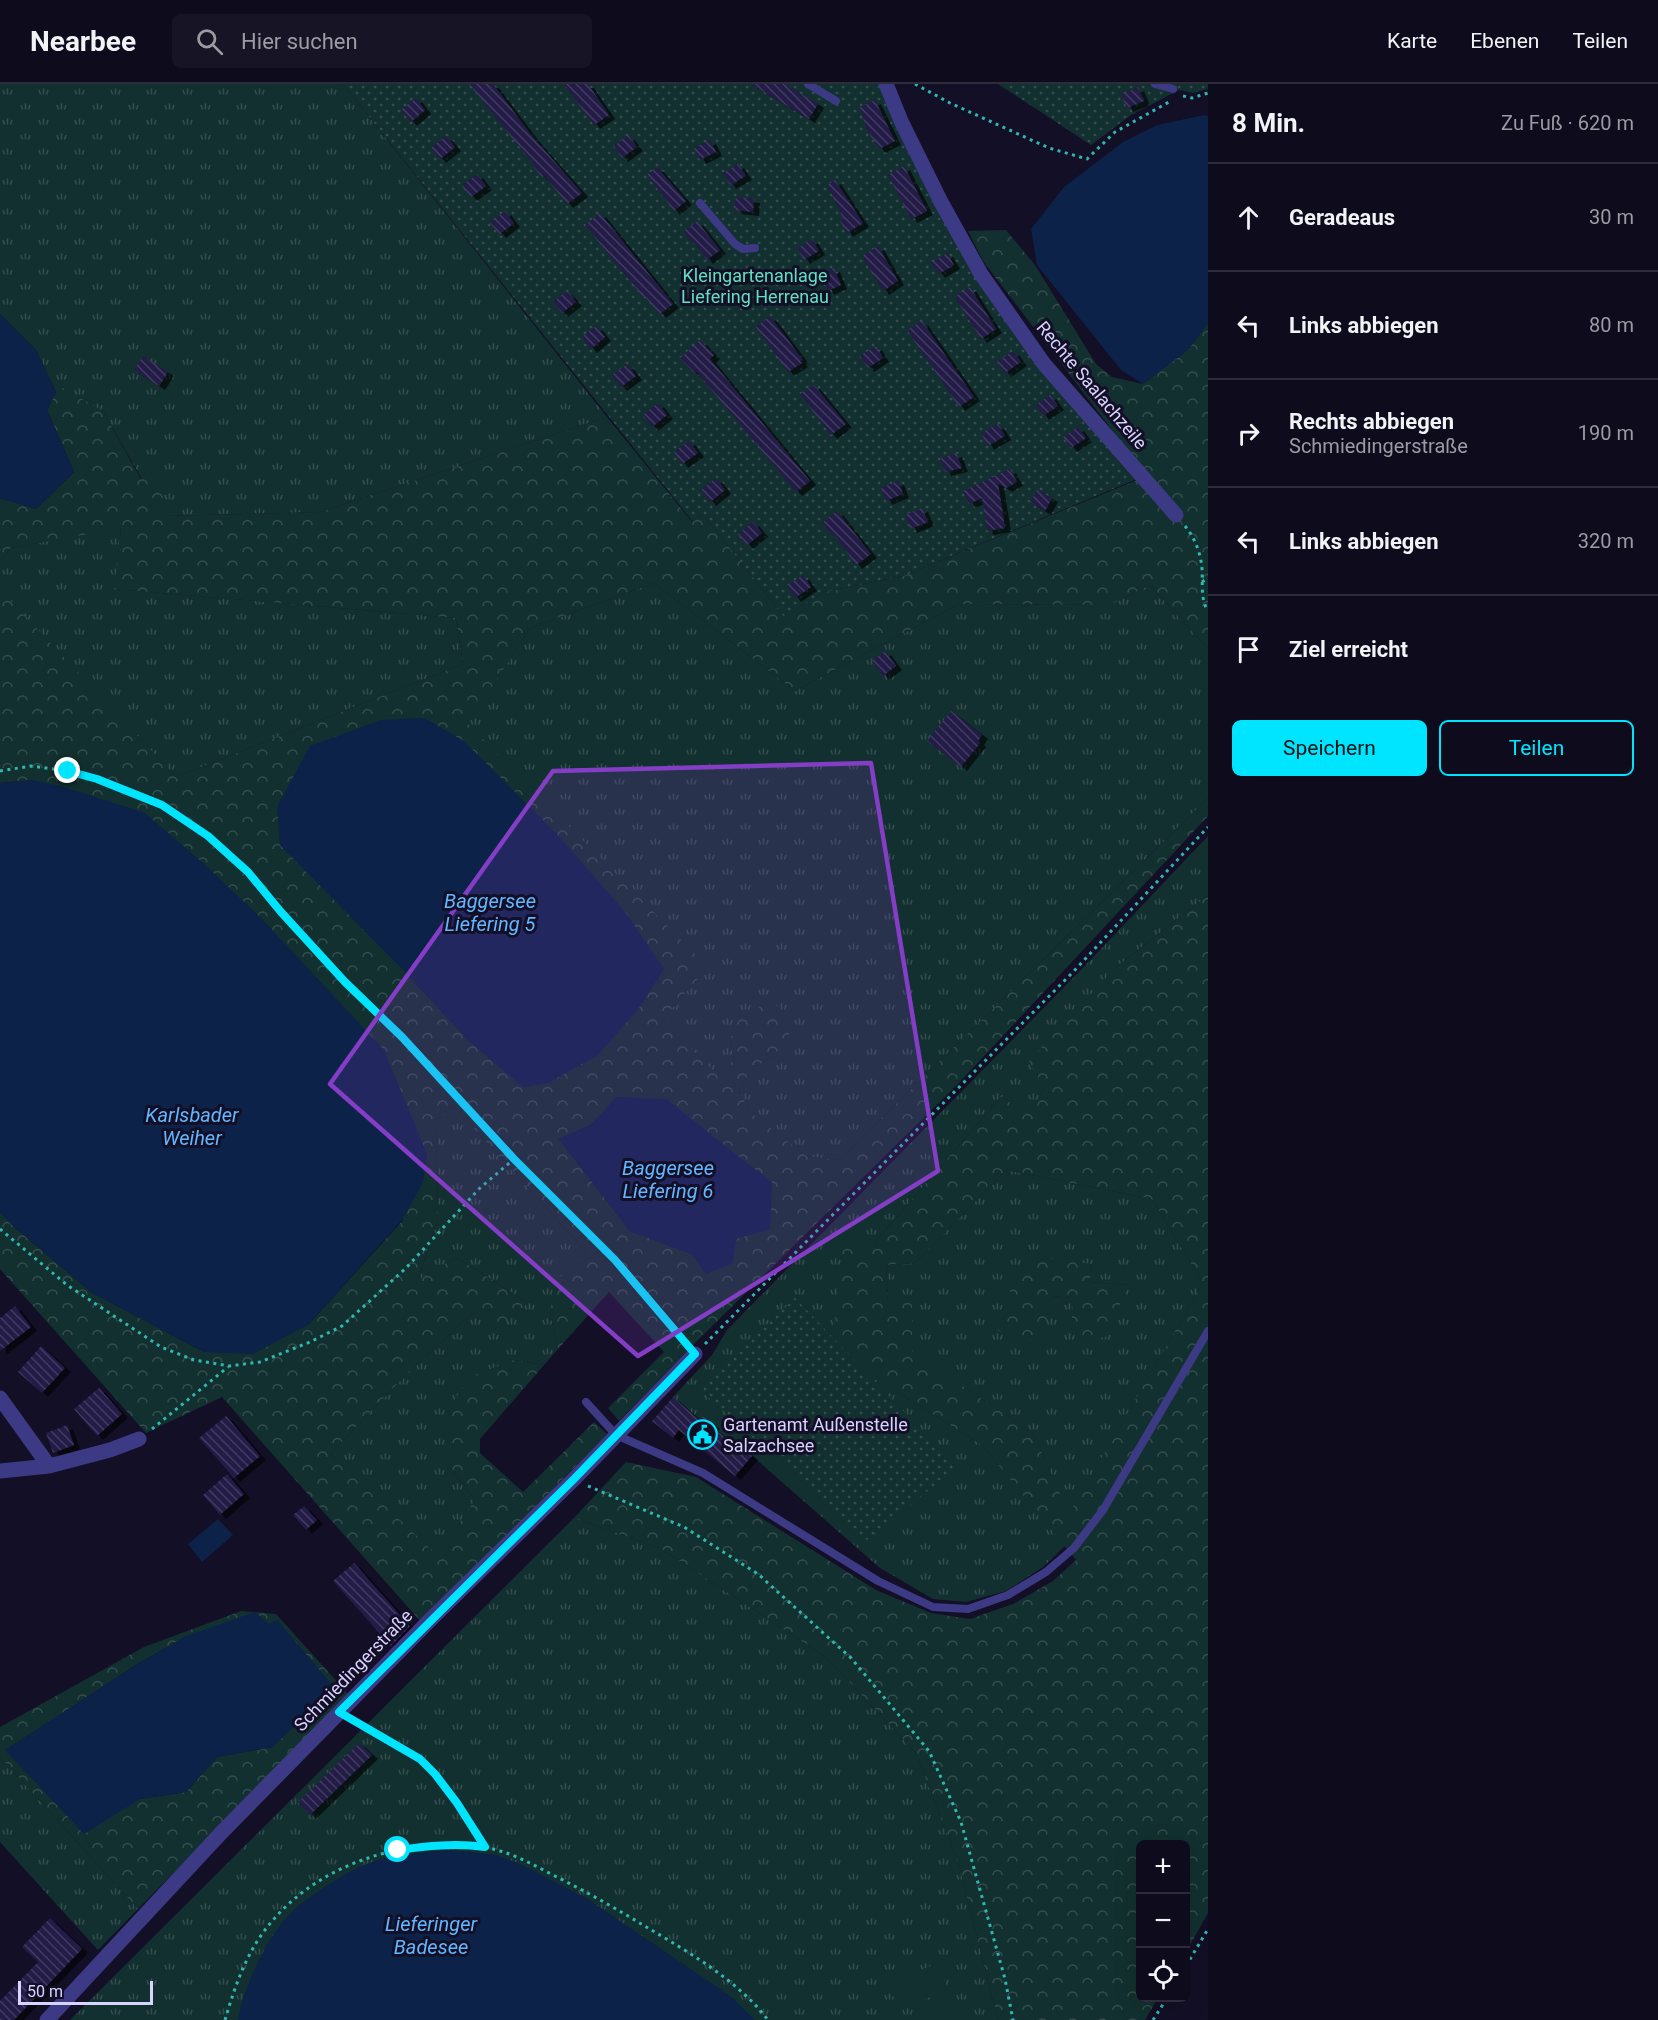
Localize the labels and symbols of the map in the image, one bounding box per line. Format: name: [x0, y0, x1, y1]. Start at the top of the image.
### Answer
park label: Kleingartenanlage Liefering Herrenau: [681, 265, 829, 307]
street label: Rechte Saalachzeile: [1032, 317, 1152, 453]
route end: [54, 757, 80, 783]
water label: Baggersee Liefering 5: [444, 889, 537, 936]
water label: Karlsbader Weiher: [145, 1103, 240, 1150]
water label: Baggersee Liefering 6: [622, 1156, 714, 1203]
place label: Gartenamt Außenstelle Salzachsee: [723, 1414, 908, 1456]
public building icon: Gartenamt Außenstelle Salzachsee: [686, 1418, 718, 1450]
street label: Schmiedingerstraße: [290, 1605, 416, 1735]
route start: [384, 1836, 410, 1862]
water label: Lieferinger Badesee: [385, 1912, 478, 1959]
scale bar: [18, 1978, 153, 2006]

